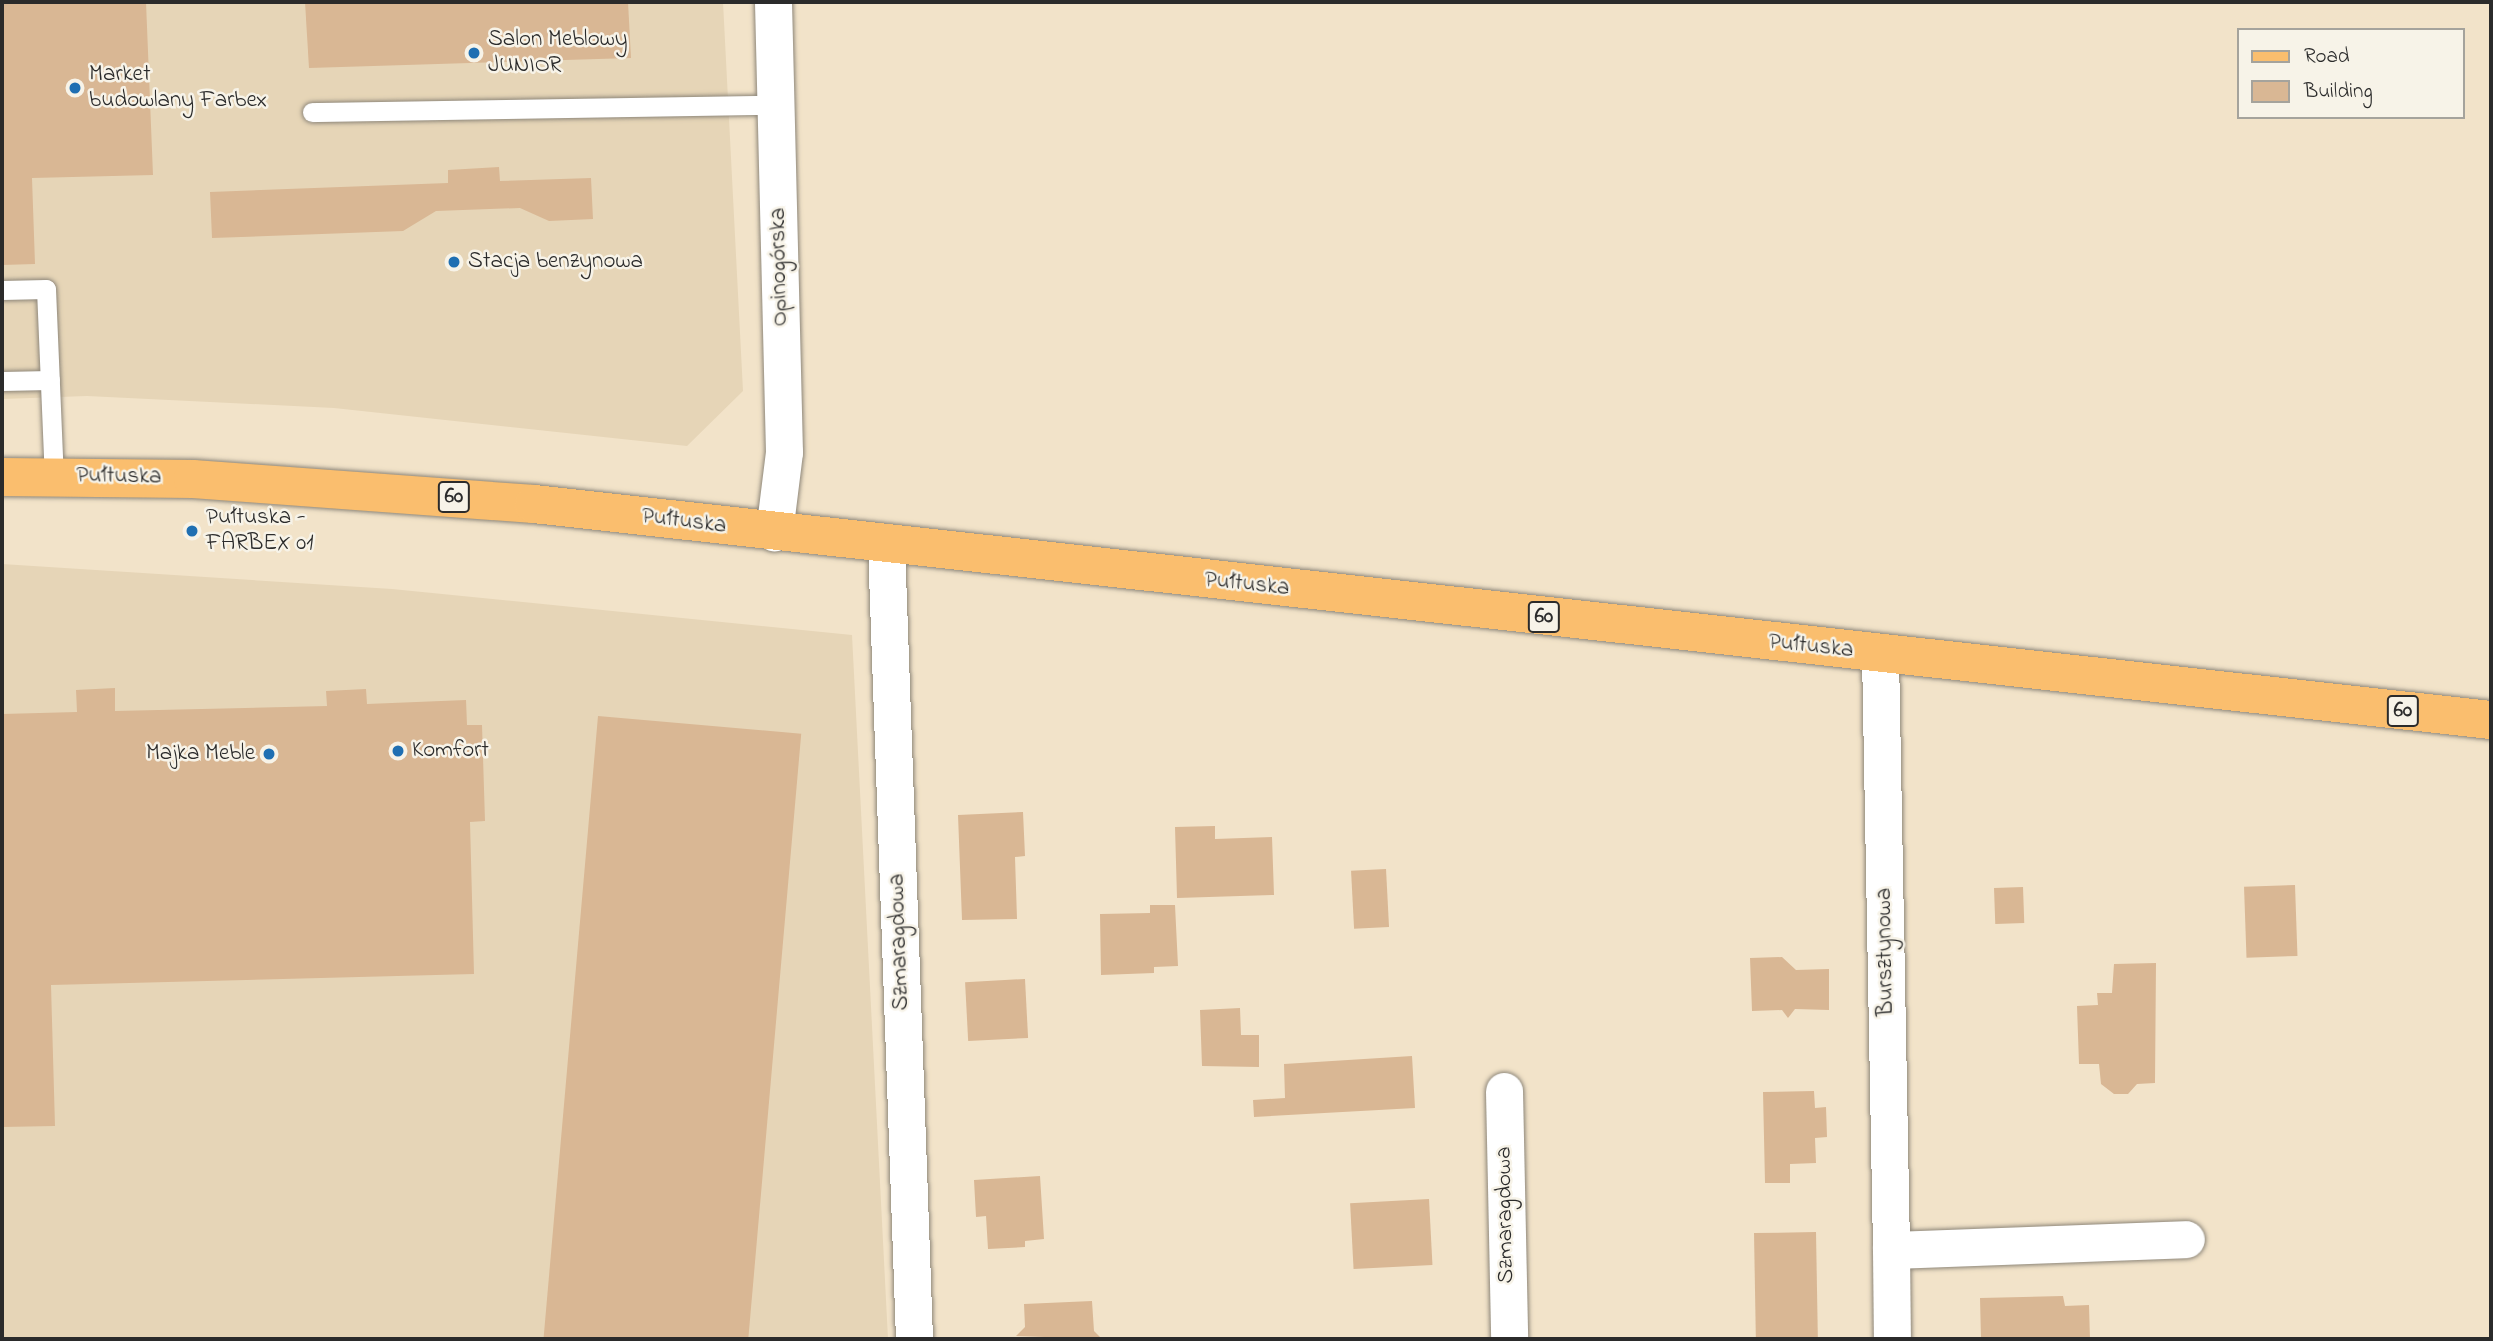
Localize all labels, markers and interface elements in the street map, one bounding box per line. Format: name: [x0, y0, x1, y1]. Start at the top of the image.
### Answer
place label: Salon Meblowy JUNIOR: [488, 26, 628, 80]
legend: [2238, 28, 2465, 119]
text: Road: [2304, 42, 2350, 72]
marker: Salon Meblowy JUNIOR: [466, 45, 482, 61]
place label: Market budowlany Farbex: [89, 61, 267, 115]
text: Building: [2304, 77, 2373, 107]
marker: Market budowlany Farbex: [67, 80, 83, 96]
street label: Opinogórska: [765, 207, 795, 327]
place label: Stacja benzynowa: [468, 248, 643, 276]
marker: Stacja benzynowa: [446, 254, 462, 270]
street label: Pułtuska: [76, 462, 162, 492]
road number: 60: [436, 480, 472, 514]
street label: Pułtuska: [640, 503, 728, 541]
place label: Pułtuska - FARBEX 01: [206, 504, 313, 558]
marker: Pułtuska - FARBEX 01: [184, 523, 200, 539]
street label: Pułtuska: [1203, 567, 1291, 603]
road number: 60: [1526, 600, 1562, 634]
street label: Pułtuska: [1767, 629, 1855, 665]
road number: 60: [2386, 694, 2420, 728]
place label: Komfort: [412, 737, 489, 765]
place label: Majka Meble: [146, 740, 255, 768]
marker: Komfort: [390, 743, 406, 759]
marker: Majka Meble: [261, 746, 277, 762]
street label: Szmaragdowa: [884, 873, 916, 1011]
street label: Bursztynowa: [1871, 888, 1901, 1016]
street label: Szmaragdowa: [1491, 1146, 1521, 1284]

